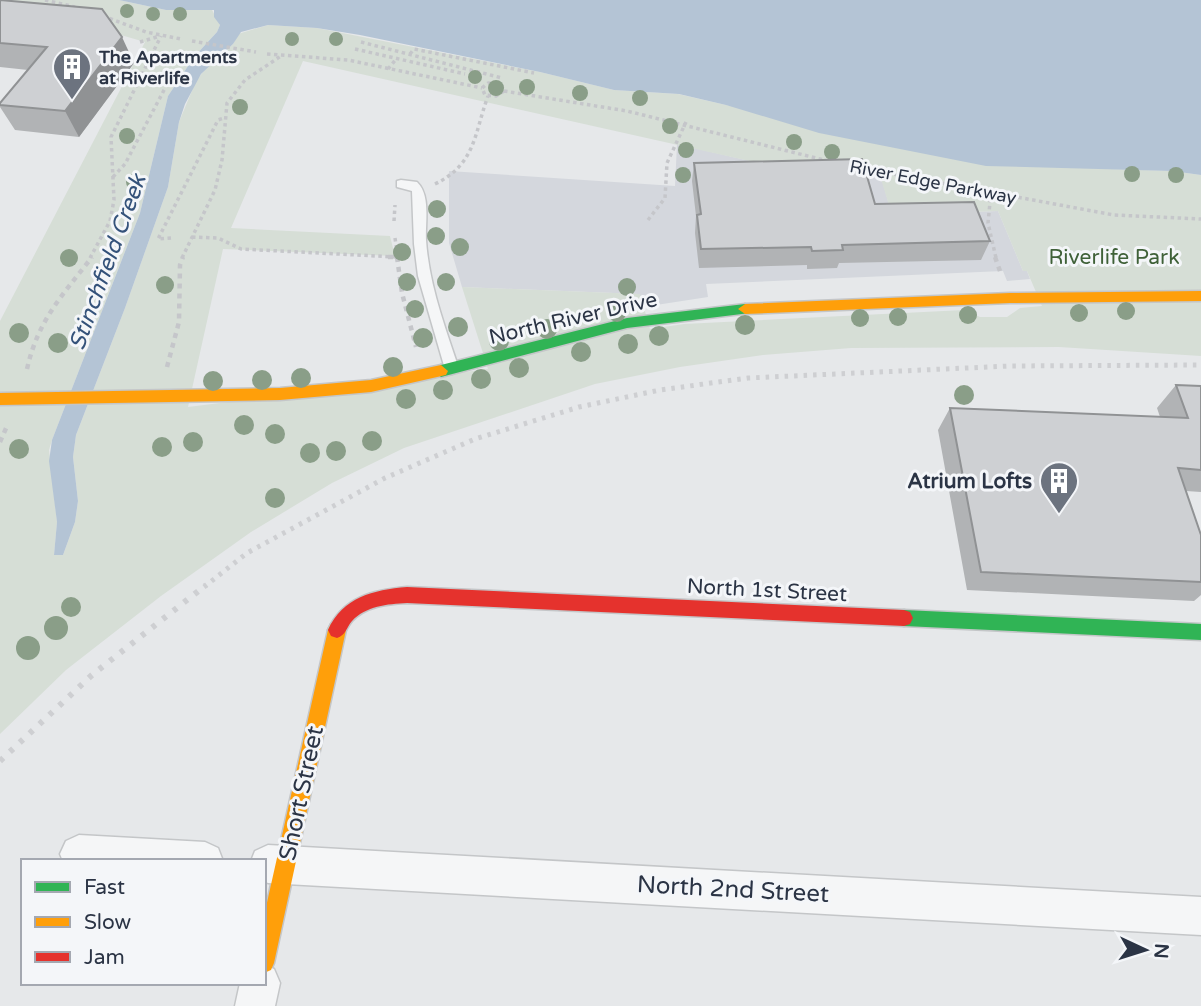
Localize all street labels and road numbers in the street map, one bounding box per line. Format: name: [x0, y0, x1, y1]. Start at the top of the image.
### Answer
street label: River Edge Parkway: [848, 155, 1019, 209]
street label: North River Drive: [487, 287, 660, 350]
street label: North 1st Street: [686, 574, 848, 607]
street label: Short Street: [273, 723, 330, 863]
street label: North 2nd Street: [636, 870, 830, 909]

